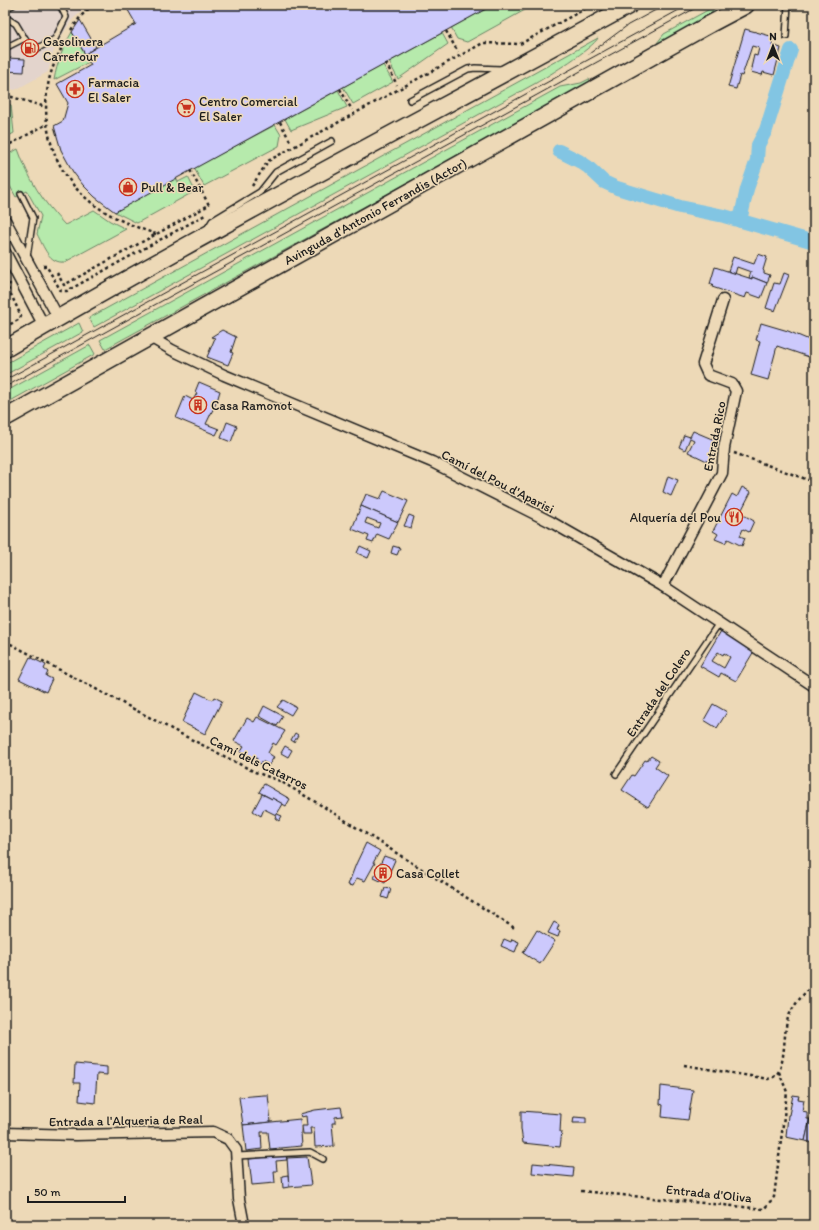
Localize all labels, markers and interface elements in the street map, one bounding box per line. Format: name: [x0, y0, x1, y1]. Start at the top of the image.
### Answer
north arrow: [753, 26, 793, 66]
text: N: [769, 30, 777, 43]
place label: Gasolinera Carrefour: [43, 34, 104, 64]
fuel station icon: Gasolinera Carrefour: [20, 38, 40, 58]
place label: Farmacia El Saler: [88, 75, 139, 105]
pharmacy icon: Farmacia El Saler: [65, 79, 85, 99]
place label: Centro Comercial El Saler: [199, 94, 298, 124]
supermarket icon: Centro Comercial El Saler: [176, 98, 196, 118]
street label: Avinguda d'Antonio Ferrandis (Actor): [282, 155, 469, 268]
shop icon: Pull & Bear: [118, 177, 138, 197]
place label: Pull & Bear: [141, 180, 204, 195]
building icon: Casa Ramonot: [188, 395, 208, 415]
place label: Casa Ramonot: [211, 398, 292, 413]
street label: Entrada Rico: [700, 399, 729, 473]
street label: Camí del Pou d'Aparisi: [439, 446, 557, 516]
restaurant icon: Alquería del Pou: [724, 507, 744, 527]
place label: Alquería del Pou: [630, 510, 721, 525]
street label: Entrada del Colero: [623, 645, 694, 740]
street label: Camí dels Catarros: [207, 732, 310, 793]
building icon: Casa Collet: [373, 863, 393, 883]
place label: Casa Collet: [396, 866, 460, 881]
street label: Entrada a l'Alqueria de Real: [49, 1112, 204, 1129]
scale bar: [28, 1178, 125, 1204]
street label: Entrada d'Oliva: [665, 1182, 753, 1205]
text: 50 m: [34, 1185, 60, 1199]

